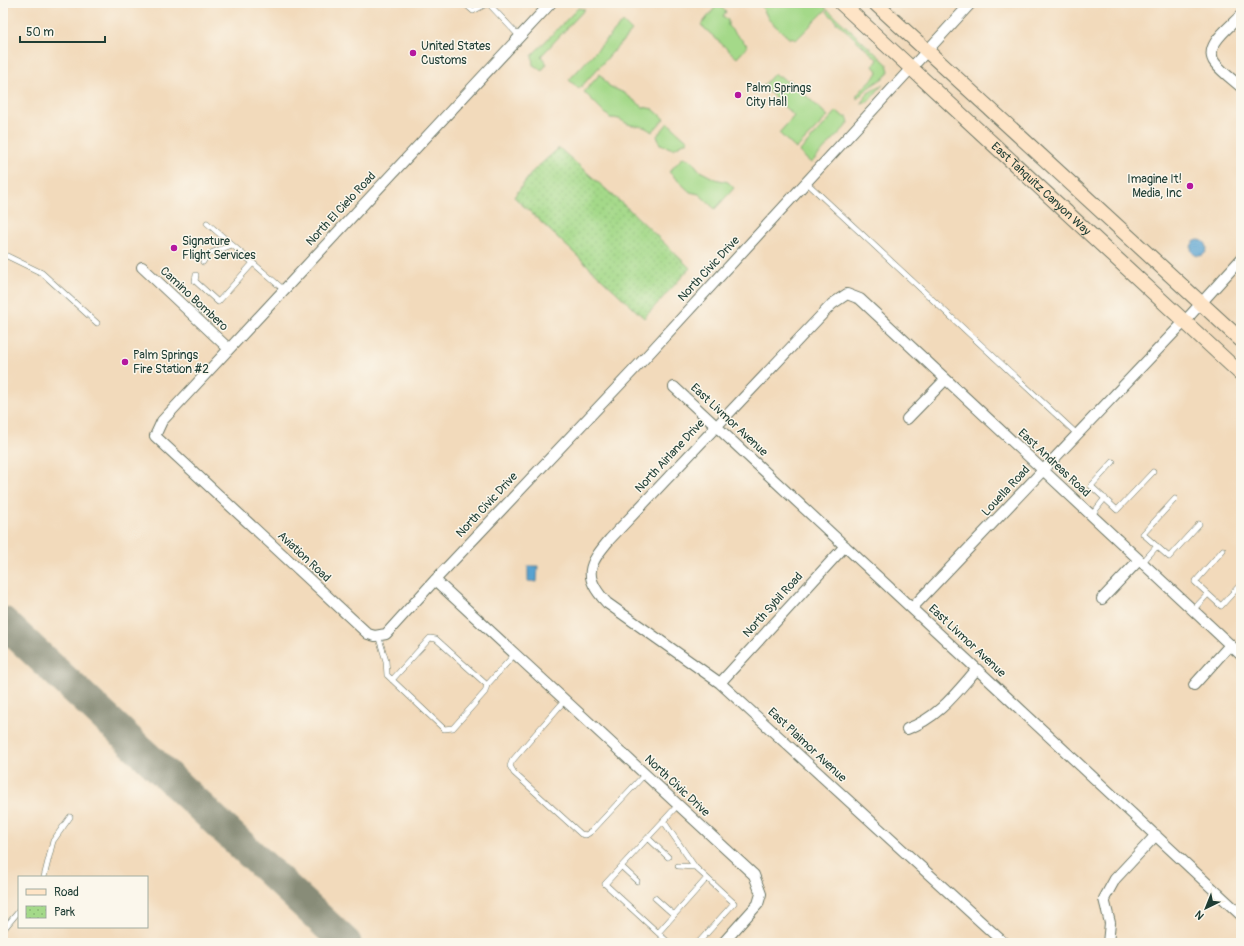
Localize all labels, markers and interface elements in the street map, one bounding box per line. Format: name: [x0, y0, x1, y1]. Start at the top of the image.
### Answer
scale bar: [20, 18, 105, 44]
text: 50 m: [26, 25, 54, 40]
place label: United States Customs: [421, 39, 491, 68]
marker: United States Customs: [408, 48, 418, 58]
place label: Palm Springs City Hall: [746, 81, 812, 110]
marker: Palm Springs City Hall: [733, 90, 743, 100]
street label: East Tahquitz Canyon Way: [988, 139, 1094, 238]
street label: North El Cielo Road: [303, 169, 379, 249]
place label: Imagine It! Media, Inc: [1127, 172, 1182, 201]
marker: Imagine It! Media, Inc: [1185, 181, 1195, 191]
street label: North Civic Drive: [675, 233, 743, 305]
place label: Signature Flight Services: [182, 234, 256, 263]
marker: Signature Flight Services: [169, 243, 179, 253]
street label: Camino Bombero: [157, 264, 232, 335]
place label: Palm Springs Fire Station #2: [133, 348, 209, 377]
marker: Palm Springs Fire Station #2: [120, 357, 130, 367]
street label: East Livmor Avenue: [687, 380, 771, 460]
street label: North Airlane Drive: [632, 416, 708, 496]
street label: East Andreas Road: [1015, 426, 1093, 500]
street label: Louella Road: [979, 462, 1033, 519]
street label: North Civic Drive: [453, 469, 521, 541]
street label: Aviation Road: [274, 529, 334, 586]
street label: North Sybil Road: [740, 569, 806, 641]
street label: East Livmor Avenue: [925, 601, 1009, 681]
street label: East Plaimor Avenue: [764, 705, 850, 785]
street label: North Civic Drive: [641, 752, 713, 820]
legend: [18, 876, 148, 928]
text: Road: [54, 885, 79, 900]
north arrow: [1186, 888, 1226, 928]
text: Park: [54, 905, 75, 920]
text: N: [1192, 907, 1207, 922]

